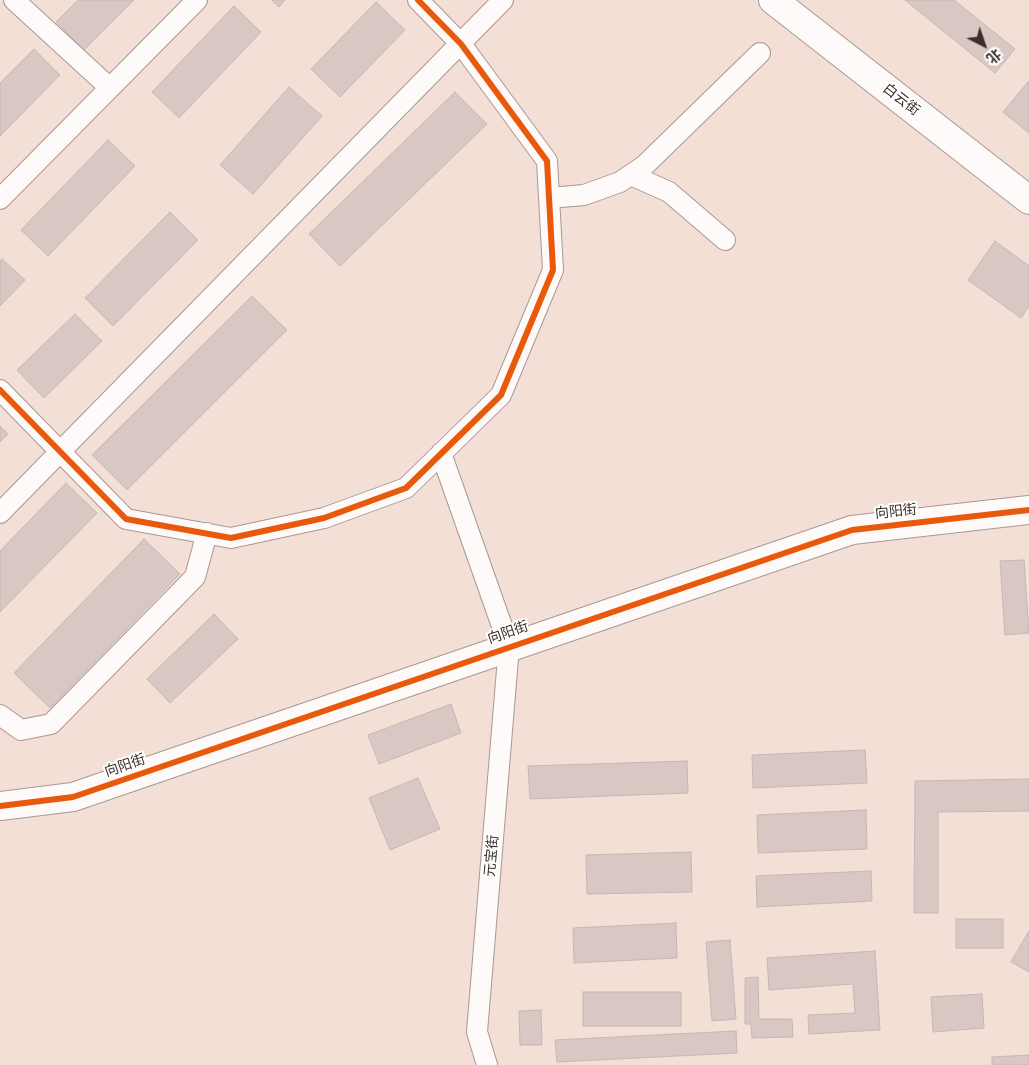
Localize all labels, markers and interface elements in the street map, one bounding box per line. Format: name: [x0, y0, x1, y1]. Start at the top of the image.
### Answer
north arrow: [959, 20, 1009, 70]
text: 北: [983, 46, 1004, 67]
street label: 白云街: [879, 80, 923, 120]
street label: 向阳街: [874, 501, 918, 523]
street label: 向阳街: [485, 618, 531, 648]
street label: 向阳街: [102, 751, 148, 781]
street label: 元宝街: [482, 834, 502, 878]

